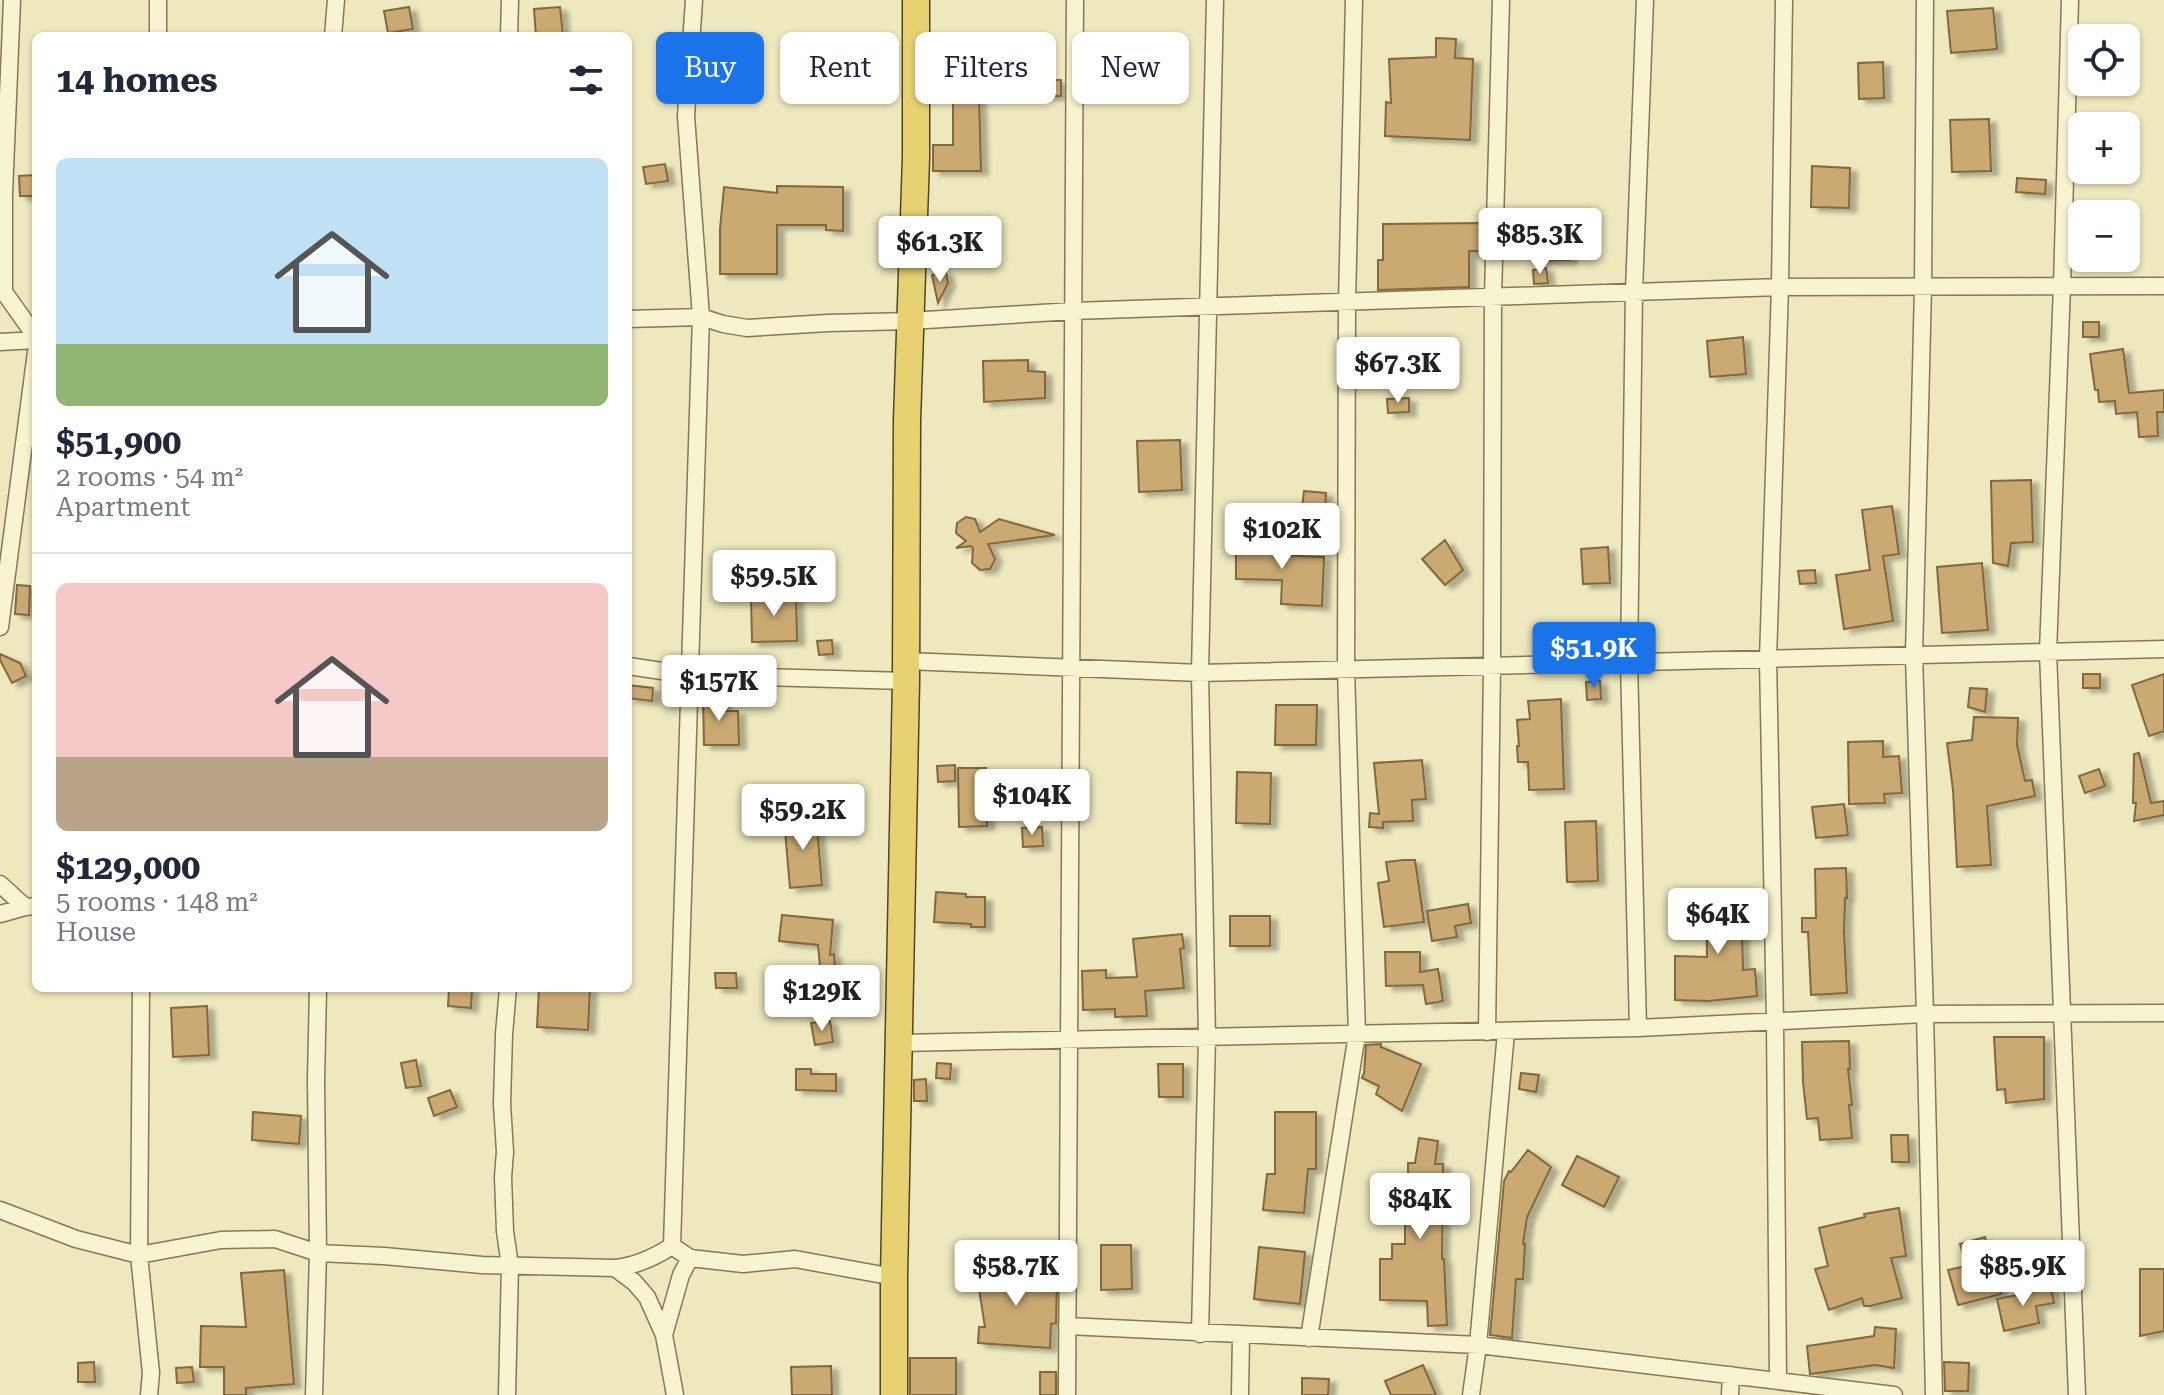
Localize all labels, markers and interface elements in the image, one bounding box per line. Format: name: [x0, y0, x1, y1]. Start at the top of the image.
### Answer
map controls: [2068, 24, 2140, 272]
button: locate: [2068, 24, 2140, 96]
chip: Buy: [656, 32, 764, 104]
chip: Rent: [780, 32, 899, 104]
chip: Filters: [915, 32, 1056, 104]
chip: New: [1072, 32, 1189, 104]
icon: filters: [564, 58, 608, 102]
text: 14 homes: [56, 60, 218, 100]
button: +: [2068, 112, 2140, 184]
button: −: [2068, 200, 2140, 272]
pin: $85.3K: [1475, 208, 1605, 276]
icon: home: [260, 210, 404, 354]
pin: $61.3K: [875, 216, 1005, 284]
text: $85.3K: [1497, 219, 1583, 249]
text: $61.3K: [897, 227, 983, 257]
pin: $67.3K: [1333, 337, 1463, 405]
text: $67.3K: [1355, 348, 1441, 378]
text: $51,900: [56, 422, 181, 462]
text: 2 rooms · 54 m²: [56, 462, 243, 492]
text: Apartment: [56, 492, 190, 522]
pin: $102K: [1226, 503, 1338, 571]
text: $102K: [1243, 514, 1321, 544]
pin: $59.5K: [709, 550, 839, 618]
text: $59.5K: [731, 561, 817, 591]
pin: $51.9K: [1529, 622, 1659, 690]
text: $51.9K: [1551, 633, 1637, 663]
icon: home: [260, 635, 404, 779]
pin: $157K: [663, 655, 775, 723]
text: $157K: [680, 666, 758, 696]
pin: $104K: [976, 769, 1088, 837]
text: $104K: [993, 780, 1071, 810]
pin: $59.2K: [738, 784, 868, 852]
text: $59.2K: [760, 795, 846, 825]
text: $129,000: [56, 847, 200, 887]
text: 5 rooms · 148 m²: [56, 887, 258, 917]
pin: $64K: [1671, 888, 1765, 956]
text: $64K: [1686, 899, 1750, 929]
text: House: [56, 917, 136, 947]
pin: $129K: [766, 965, 878, 1033]
text: $129K: [783, 976, 861, 1006]
pin: $84K: [1373, 1173, 1467, 1241]
text: $84K: [1388, 1184, 1452, 1214]
pin: $58.7K: [951, 1240, 1081, 1308]
pin: $85.9K: [1958, 1240, 2088, 1308]
text: $58.7K: [973, 1251, 1059, 1281]
text: $85.9K: [1980, 1251, 2066, 1281]

